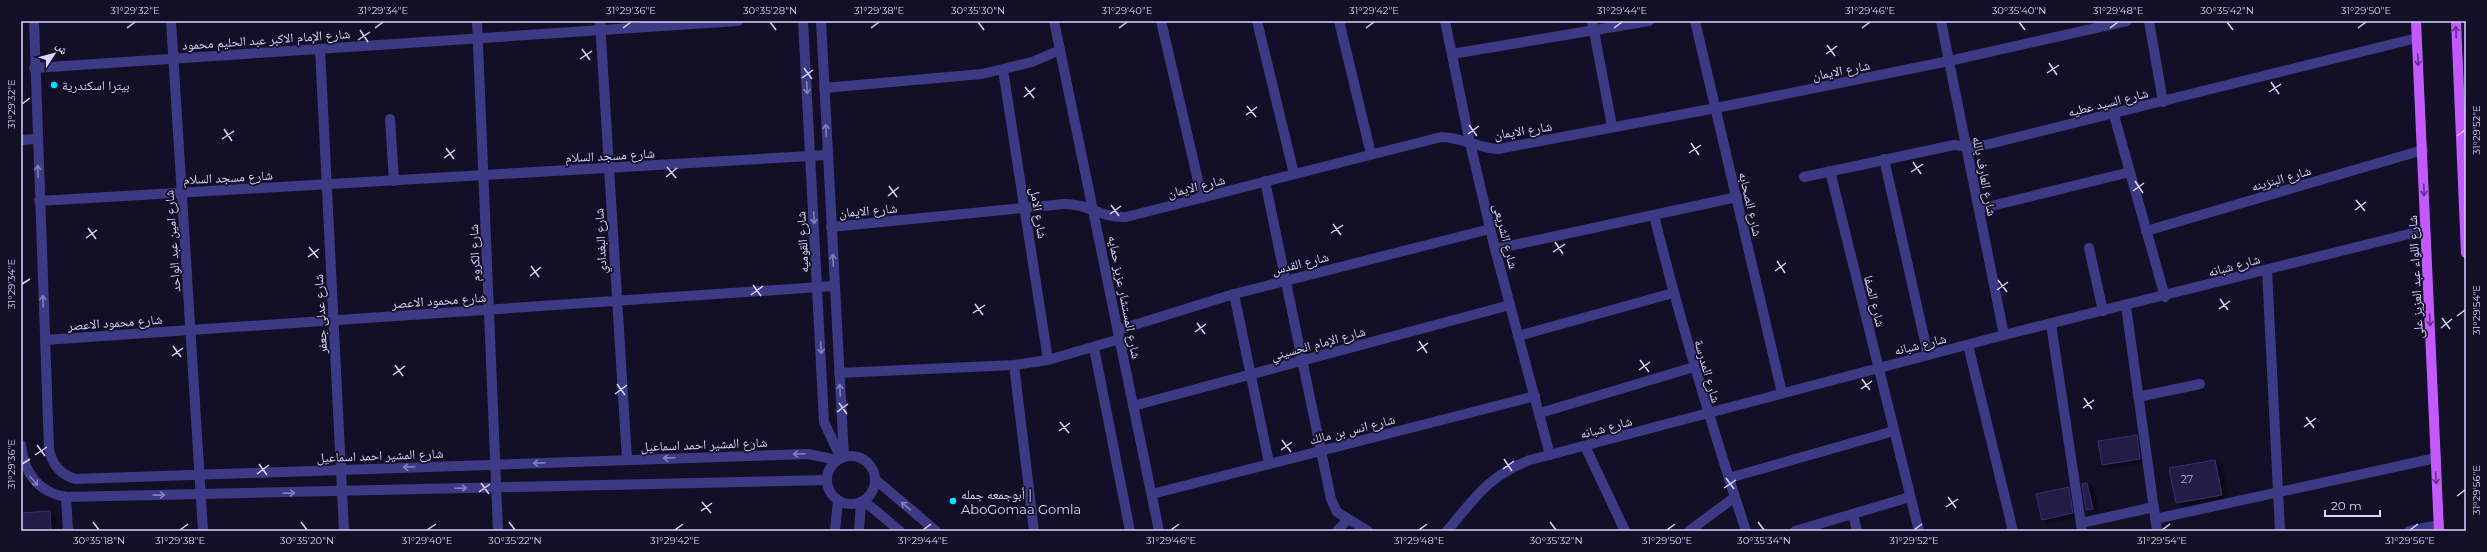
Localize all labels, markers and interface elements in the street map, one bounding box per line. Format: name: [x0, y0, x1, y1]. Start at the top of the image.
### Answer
text: 31°29'32"E: [110, 4, 160, 17]
text: 31°29'34"E: [358, 4, 408, 17]
text: 31°29'36"E: [606, 4, 656, 17]
text: 30°35'28"N: [743, 4, 797, 17]
text: 31°29'38"E: [854, 4, 904, 17]
text: 30°35'30"N: [951, 4, 1005, 17]
text: 31°29'40"E: [1102, 4, 1153, 17]
text: 31°29'42"E: [1349, 4, 1399, 17]
text: 31°29'44"E: [1597, 4, 1648, 17]
text: 31°29'46"E: [1845, 4, 1895, 17]
text: 30°35'40"N: [1992, 4, 2046, 17]
text: 31°29'48"E: [2093, 4, 2144, 17]
text: 30°35'42"N: [2200, 4, 2254, 17]
text: 31°29'50"E: [2341, 4, 2392, 17]
street label: شارع الإمام الاكبر عبد الحليم محمود: [181, 25, 351, 55]
one-way arrow: [2453, 26, 2460, 39]
north arrow: [34, 34, 74, 74]
text: ش: [52, 39, 71, 58]
one-way arrow: [2414, 53, 2422, 66]
street label: شارع الايمان: [1811, 57, 1872, 85]
place label: بيترا اسكندرية: [62, 77, 130, 94]
text: 31°29'32"E: [5, 79, 18, 129]
marker: بيترا اسكندرية: [49, 80, 59, 90]
one-way arrow: [803, 81, 810, 94]
street label: شارع السيد عطيه: [2066, 84, 2150, 122]
text: 31°29'52"E: [2470, 105, 2483, 155]
street label: شارع الايمان: [1493, 118, 1554, 144]
one-way arrow: [822, 124, 829, 137]
street label: شارع العارف بالله: [1967, 135, 2001, 218]
street label: شارع مسجد السلام: [565, 145, 655, 167]
street label: شارع البنزينه: [2249, 162, 2313, 196]
one-way arrow: [34, 165, 41, 178]
street label: شارع مسجد السلام: [183, 167, 273, 189]
street label: شارع الصحابه: [1734, 170, 1766, 238]
street label: شارع الايمان: [1166, 171, 1227, 203]
one-way arrow: [2420, 183, 2428, 196]
street label: شارع الامل: [1025, 186, 1051, 240]
street label: شارع امين عبد الواحد: [160, 189, 186, 293]
street label: شارع الايمان: [838, 199, 898, 223]
street label: شارع الشريعى: [1488, 202, 1522, 271]
street label: شارع البغدادي: [590, 208, 613, 274]
street label: شارع القوميه: [792, 211, 814, 273]
one-way arrow: [810, 211, 817, 224]
street label: شارع اللواء عبد العزيز على: [2404, 215, 2428, 339]
street label: شارع الكروم: [465, 224, 485, 282]
street label: شارع المستشار عزيز حمايه: [1103, 234, 1145, 360]
street label: شارع القدس: [1270, 248, 1331, 280]
street label: شارع شبانه: [2206, 250, 2262, 282]
one-way arrow: [829, 254, 836, 267]
text: 31°29'34"E: [5, 259, 18, 309]
street label: شارع عدلى جعفر: [310, 274, 332, 355]
street label: شارع الصفا: [1859, 274, 1889, 329]
text: 31°29'54"E: [2470, 285, 2483, 335]
street label: شارع محمود الاعصر: [390, 289, 487, 313]
one-way arrow: [39, 295, 47, 308]
street label: شارع محمود الاعصر: [66, 311, 163, 335]
one-way arrow: [2426, 313, 2433, 326]
street label: شارع الإمام الحسيني: [1269, 323, 1368, 367]
street label: شارع شبانه: [1892, 330, 1948, 360]
street label: شارع المدرسة: [1689, 338, 1725, 405]
one-way arrow: [817, 341, 824, 354]
one-way arrow: [837, 384, 844, 397]
street label: شارع انس بن مالك: [1308, 411, 1397, 449]
street label: شارع شبانه: [1578, 412, 1634, 444]
street label: شارع المشير احمد اسماعيل: [640, 434, 768, 456]
text: 31°29'36"E: [5, 439, 18, 489]
street label: شارع المشير احمد اسماعيل: [316, 445, 444, 467]
one-way arrow: [793, 450, 806, 458]
one-way arrow: [663, 455, 676, 462]
one-way arrow: [533, 459, 546, 466]
one-way arrow: [403, 463, 416, 471]
text: 31°29'56"E: [2470, 465, 2483, 515]
one-way arrow: [2433, 471, 2440, 484]
house number: 27: [2181, 472, 2193, 486]
one-way arrow: [30, 475, 39, 486]
one-way arrow: [454, 484, 467, 492]
place label: أبوجمعه جمله | AboGomaa Gomla: [961, 486, 1081, 517]
one-way arrow: [282, 489, 295, 496]
one-way arrow: [152, 491, 165, 499]
scale bar: [2325, 492, 2380, 518]
marker: أبوجمعه جمله | AboGomaa Gomla: [948, 496, 958, 506]
text: 20 m: [2331, 498, 2362, 513]
one-way arrow: [901, 501, 912, 510]
text: 30°35'18"N: [73, 534, 125, 547]
text: 31°29'38"E: [155, 534, 205, 547]
text: 30°35'20"N: [280, 534, 334, 547]
text: 31°29'40"E: [402, 534, 453, 547]
text: 30°35'22"N: [488, 534, 542, 547]
text: 31°29'42"E: [650, 534, 700, 547]
text: 31°29'44"E: [898, 534, 949, 547]
text: 31°29'46"E: [1146, 534, 1196, 547]
text: 31°29'48"E: [1394, 534, 1445, 547]
text: 30°35'32"N: [1529, 534, 1583, 547]
text: 31°29'50"E: [1642, 534, 1693, 547]
text: 30°35'34"N: [1737, 534, 1791, 547]
text: 31°29'52"E: [1889, 534, 1939, 547]
text: 31°29'54"E: [2137, 534, 2187, 547]
text: 31°29'56"E: [2385, 534, 2435, 547]

